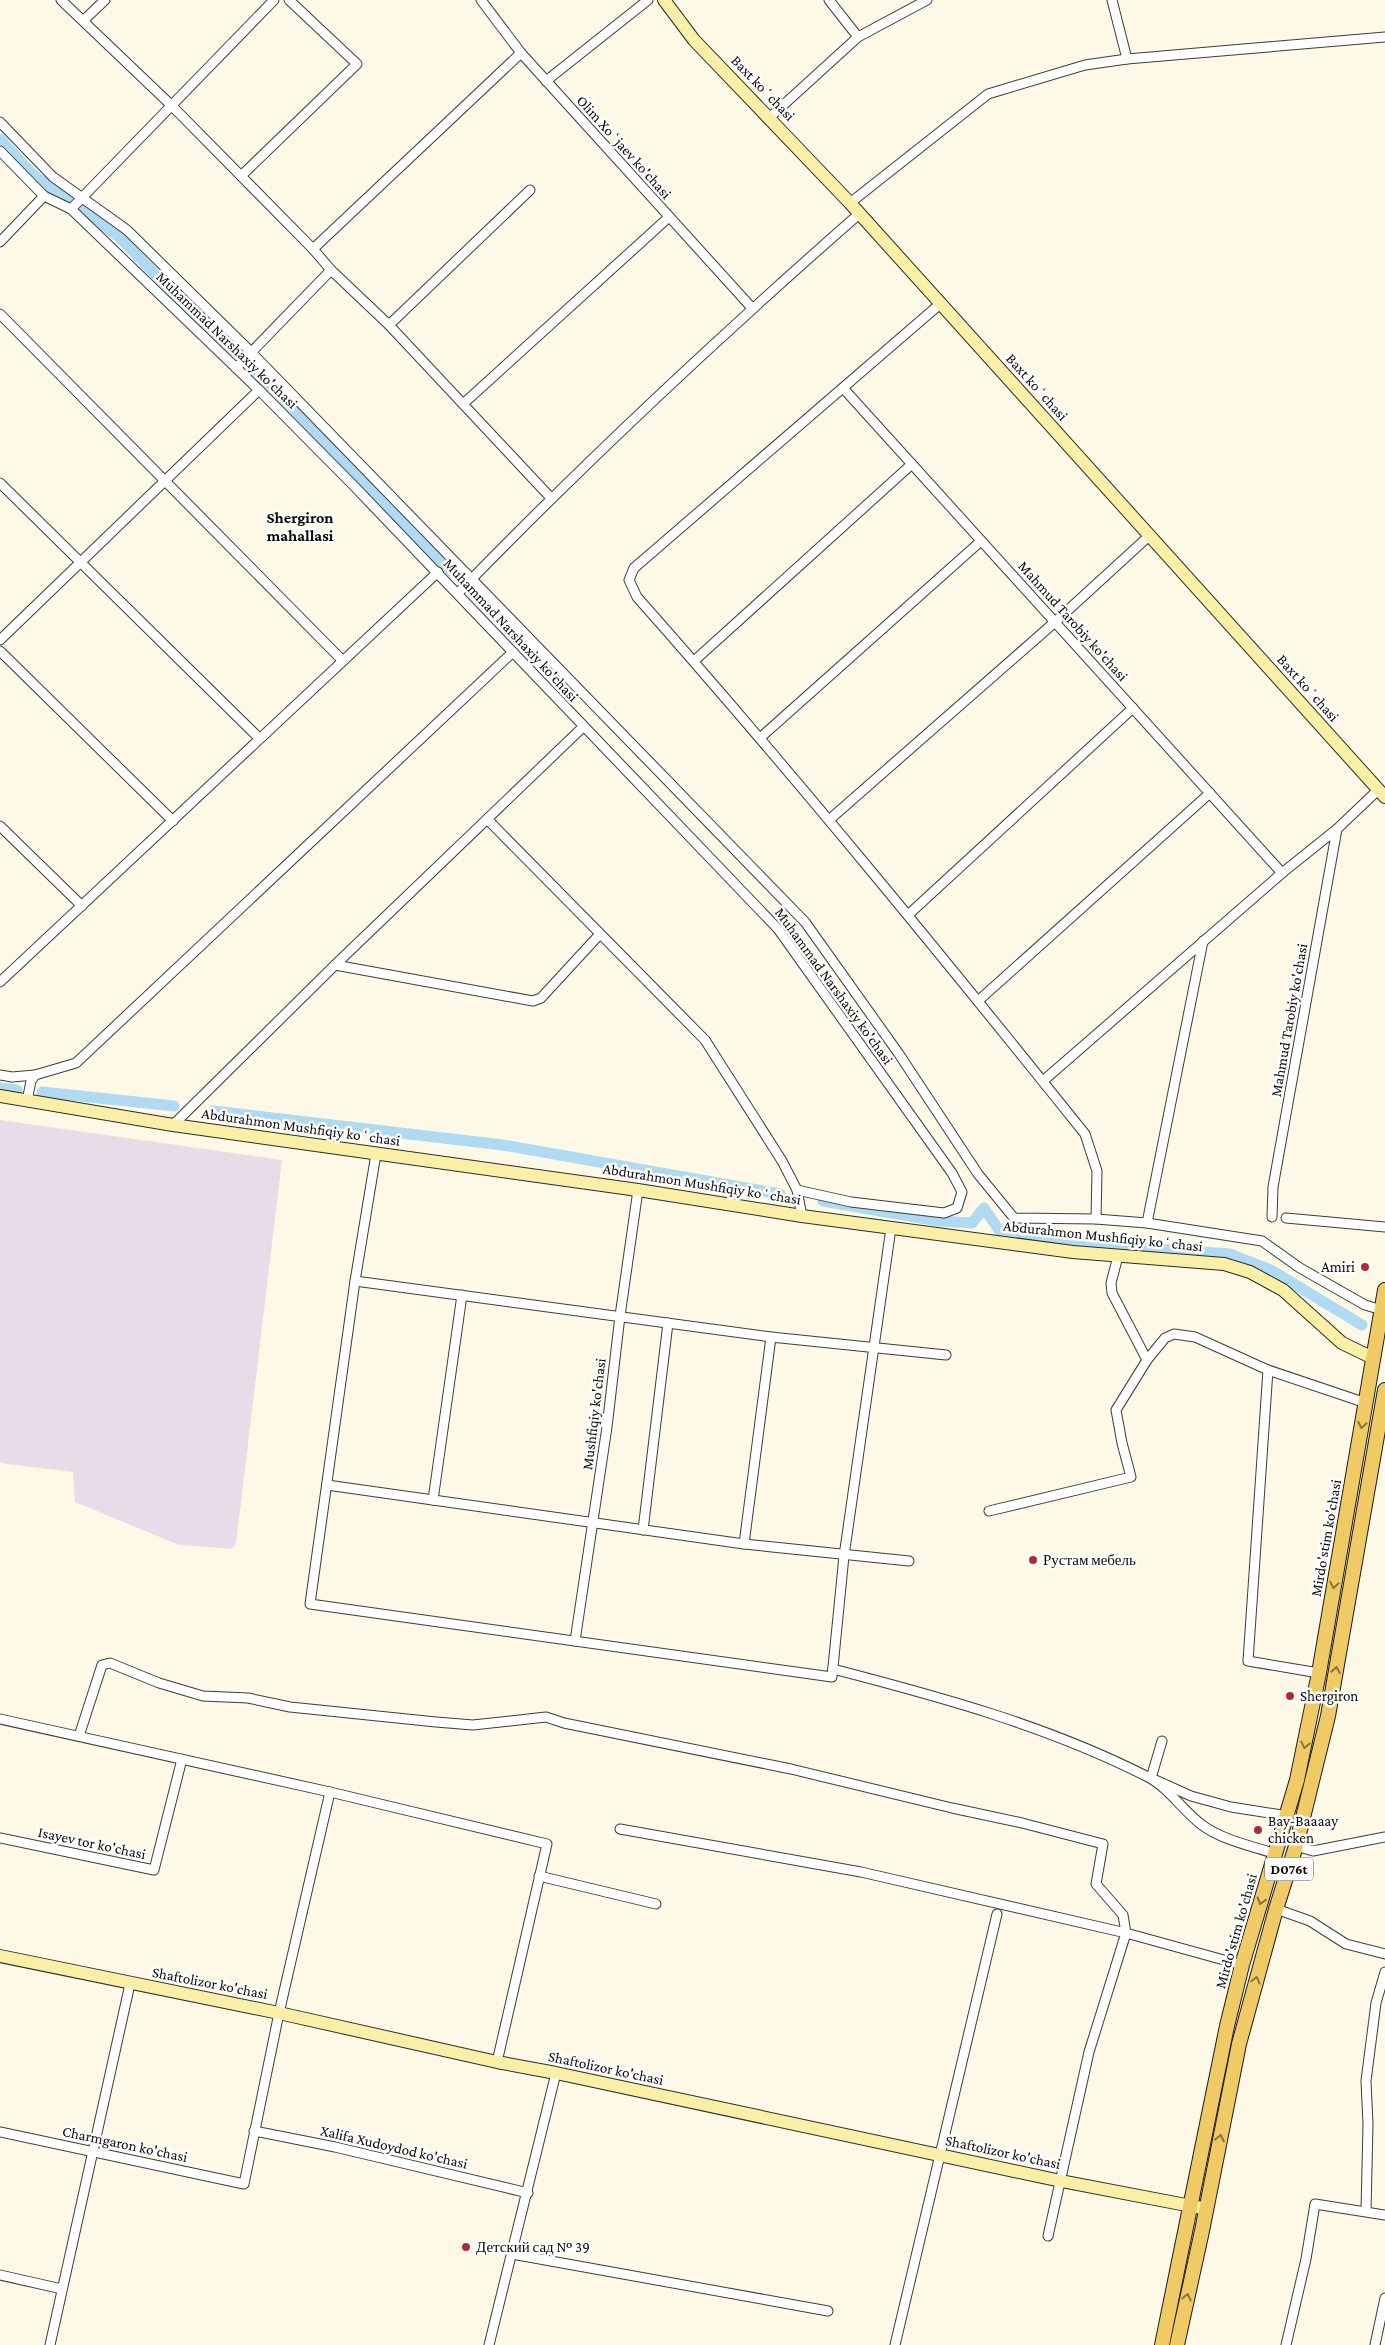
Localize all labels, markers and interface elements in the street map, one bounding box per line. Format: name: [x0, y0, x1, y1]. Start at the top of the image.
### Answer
street label: Baxt koʻchasi: [728, 52, 798, 124]
street label: Olim Xoʻjaev ko'chasi: [573, 92, 675, 203]
street label: Muhammad Narshaxiy ko'chasi: [153, 268, 301, 412]
street label: Baxt koʻchasi: [1003, 350, 1071, 424]
district label: Shergiron mahallasi: [267, 509, 334, 544]
street label: Muhammad Narshaxiy ko'chasi: [440, 555, 582, 706]
street label: Mahmud Tarobiy ko'chasi: [1014, 558, 1131, 685]
street label: Baxt koʻchasi: [1274, 651, 1342, 725]
street label: Muhammad Narshaxiy ko'chasi: [771, 905, 896, 1068]
street label: Mahmud Tarobiy ko'chasi: [1268, 942, 1311, 1098]
street label: Abdurahmon Mushfiqiy koʻchasi: [201, 1105, 401, 1150]
street label: Abdurahmon Mushfiqiy koʻchasi: [602, 1160, 802, 1209]
street label: Abdurahmon Mushfiqiy koʻchasi: [1002, 1218, 1204, 1255]
place label: Amiri: [1321, 1259, 1355, 1275]
marker: Amiri: [1359, 1261, 1371, 1273]
street label: Mushfiqiy ko'chasi: [579, 1357, 610, 1471]
one-way arrow: [1357, 1420, 1367, 1429]
street label: Mirdo'stim ko'chasi: [1308, 1478, 1344, 1598]
place label: Рустам мебель: [1043, 1552, 1136, 1568]
marker: Рустам мебель: [1027, 1554, 1039, 1566]
one-way arrow: [1330, 1581, 1340, 1589]
one-way arrow: [1330, 1666, 1341, 1675]
place label: Shergiron: [1300, 1688, 1358, 1705]
marker: Shergiron: [1284, 1690, 1296, 1702]
one-way arrow: [1300, 1740, 1310, 1749]
place label: Bay-Baaaay chicken: [1268, 1813, 1338, 1846]
street label: Isayev tor ko'chasi: [36, 1824, 147, 1863]
marker: Bay-Baaaay chicken: [1252, 1824, 1264, 1836]
road number: D076t: [1265, 1858, 1313, 1880]
street label: Mirdo'stim ko'chasi: [1212, 1872, 1260, 1990]
one-way arrow: [1257, 1897, 1267, 1905]
street label: Shaftolizor ko'chasi: [151, 1964, 269, 2002]
one-way arrow: [1250, 1975, 1261, 1984]
street label: Shaftolizor ko'chasi: [547, 2048, 665, 2088]
street label: Xalifa Xudoydod ko'chasi: [319, 2122, 469, 2173]
street label: Charmgaron ko'chasi: [61, 2123, 189, 2166]
street label: Shaftolizor ko'chasi: [944, 2132, 1062, 2172]
one-way arrow: [1215, 2134, 1225, 2143]
place label: Детский сад № 39: [476, 2239, 590, 2255]
marker: Детский сад № 39: [460, 2241, 472, 2253]
one-way arrow: [1182, 2293, 1192, 2302]

